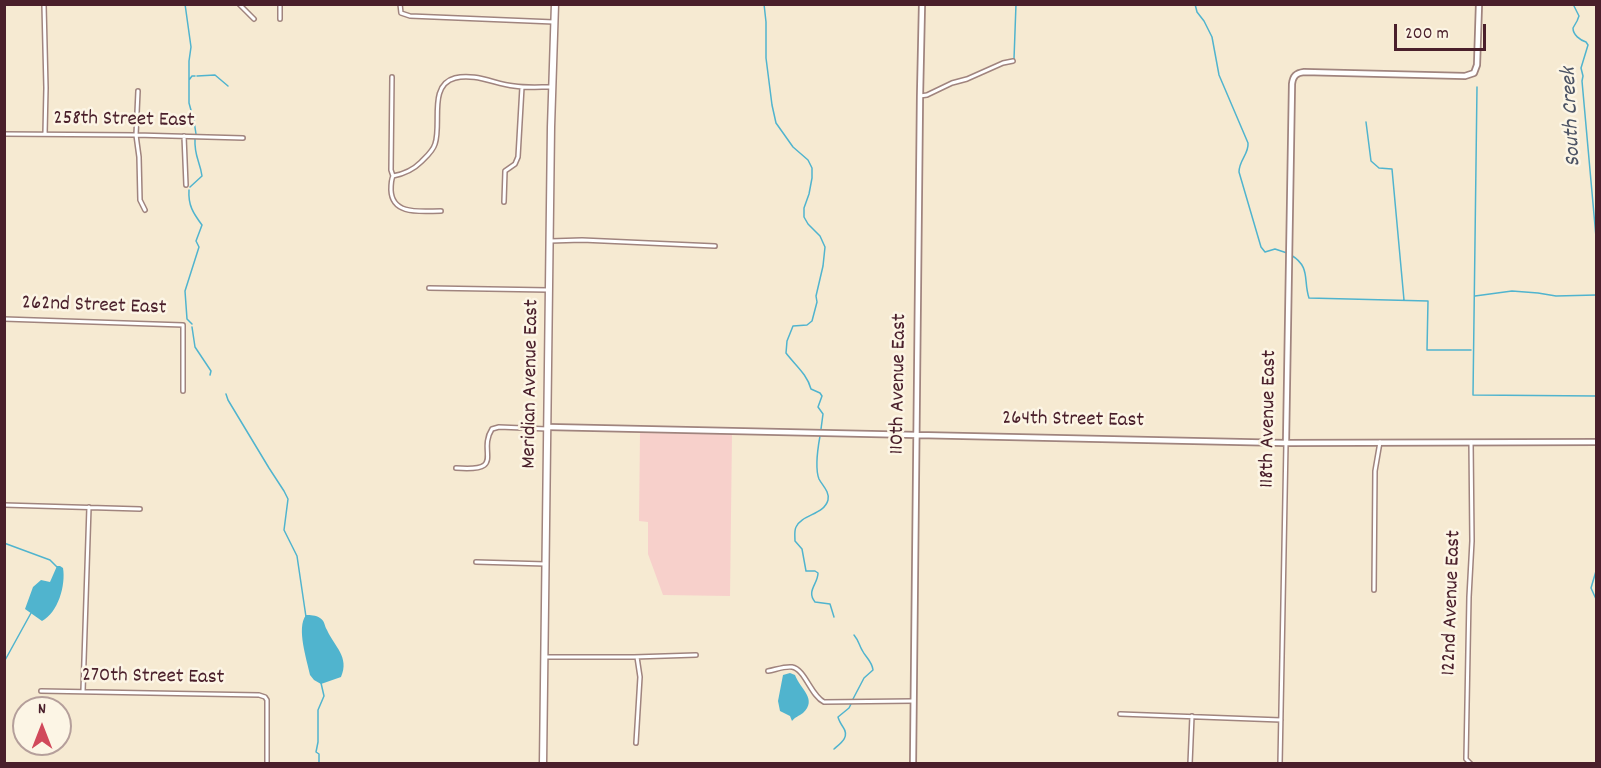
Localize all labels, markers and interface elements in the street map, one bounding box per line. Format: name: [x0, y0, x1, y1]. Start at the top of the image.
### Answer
scale bar: [1397, 12, 1488, 50]
text: 200 m: [1405, 22, 1449, 47]
water label: South Creek: [1557, 67, 1589, 167]
street label: 258th Street East: [53, 107, 195, 135]
street label: 262nd Street East: [21, 292, 167, 322]
street label: Meridian Avenue East: [518, 299, 546, 469]
street label: 110th Avenue East: [886, 313, 914, 455]
street label: 118th Avenue East: [1256, 350, 1284, 488]
street label: 264th Street East: [1002, 407, 1144, 435]
street label: 122nd Avenue East: [1438, 530, 1468, 676]
street label: 270th Street East: [81, 664, 225, 692]
north arrow: [12, 696, 72, 756]
text: N: [38, 698, 46, 721]

